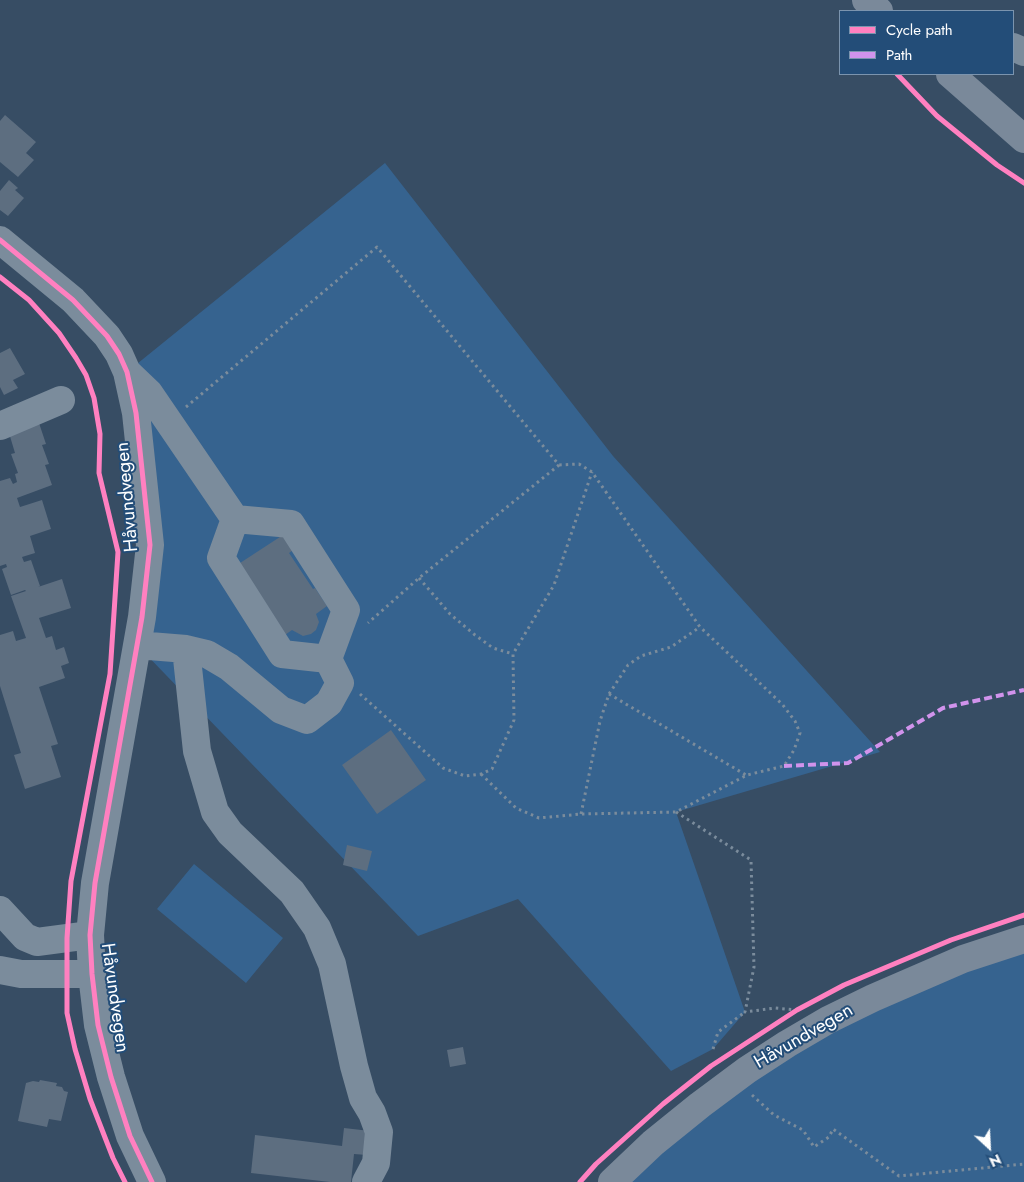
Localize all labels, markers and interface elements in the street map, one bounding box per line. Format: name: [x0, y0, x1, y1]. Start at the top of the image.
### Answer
legend: [839, 10, 1014, 75]
text: Cycle path: [886, 19, 953, 41]
text: Path: [886, 44, 912, 66]
street label: Håvundvegen: [112, 441, 144, 553]
street label: Håvundvegen: [95, 942, 133, 1054]
street label: Håvundvegen: [751, 1000, 857, 1074]
north arrow: [964, 1122, 1014, 1172]
text: N: [986, 1149, 1005, 1172]

